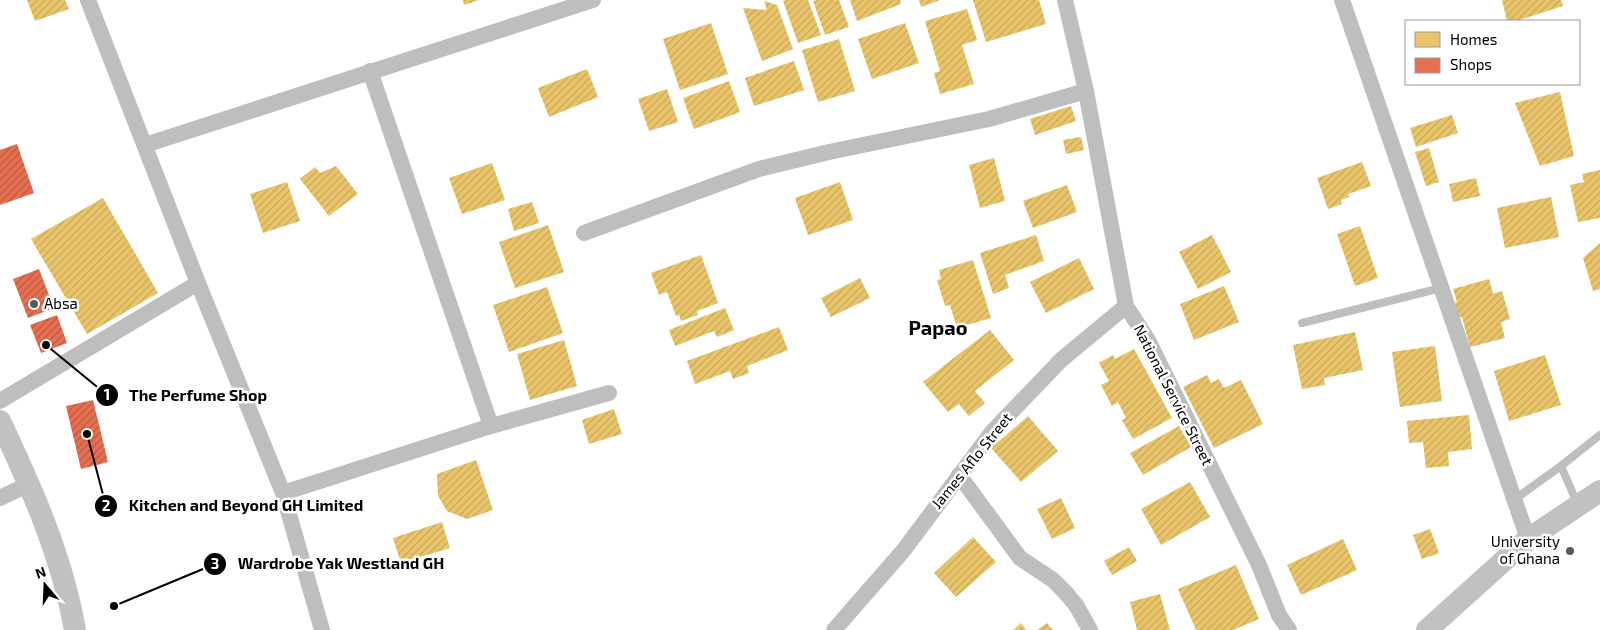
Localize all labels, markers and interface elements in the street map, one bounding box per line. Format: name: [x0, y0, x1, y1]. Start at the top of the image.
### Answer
legend: [1405, 20, 1580, 85]
text: Homes: [1450, 30, 1497, 48]
text: Shops: [1450, 55, 1492, 73]
place label: Absa: [44, 294, 78, 312]
marker: Absa: [28, 298, 40, 310]
district label: Papao: [909, 315, 967, 339]
street label: National Service Street: [1131, 321, 1217, 468]
callout: The Perfume Shop: [94, 380, 277, 411]
text: 1: [104, 385, 110, 403]
text: The Perfume Shop: [129, 385, 267, 404]
street label: James Aflo Street: [927, 409, 1016, 512]
callout: Kitchen and Beyond GH Limited: [94, 490, 373, 521]
text: Kitchen and Beyond GH Limited: [129, 495, 363, 515]
text: 2: [102, 496, 111, 514]
place label: University of Ghana: [1491, 532, 1560, 567]
marker: University of Ghana: [1564, 545, 1576, 557]
callout: Wardrobe Yak Westland GH: [203, 548, 455, 579]
text: Wardrobe Yak Westland GH: [238, 553, 444, 572]
text: 3: [211, 554, 219, 572]
north arrow: [20, 560, 70, 610]
text: N: [33, 563, 48, 582]

